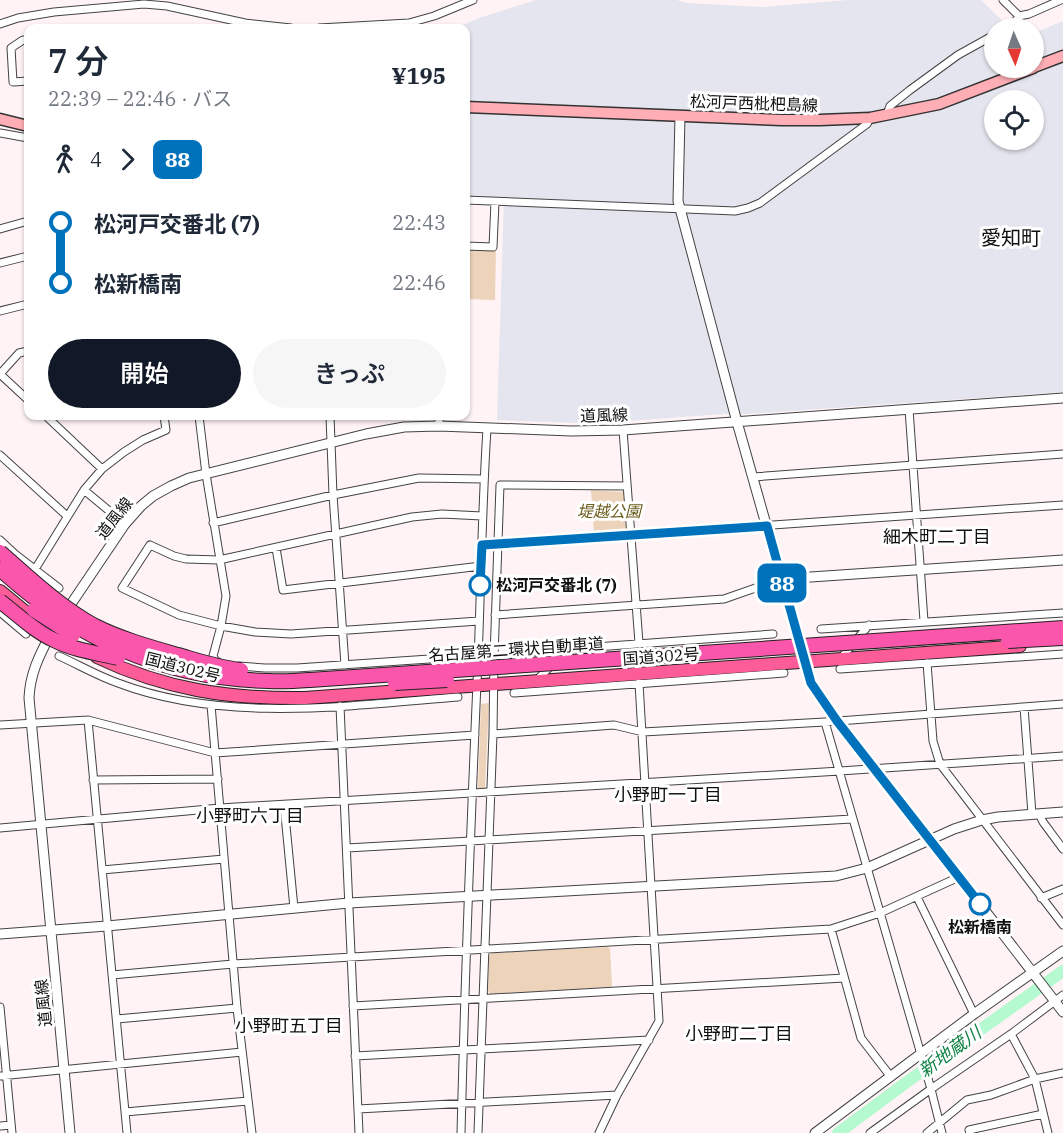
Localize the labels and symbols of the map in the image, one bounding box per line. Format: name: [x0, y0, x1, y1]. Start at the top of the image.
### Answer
north arrow: [984, 18, 1044, 78]
street label: 松河戸西枇杷島線: [690, 91, 818, 115]
district label: 愛知町: [981, 224, 1041, 251]
street label: 道風線: [580, 404, 628, 426]
street label: 道風線: [91, 493, 137, 543]
park label: 堤越公園: [577, 501, 643, 521]
district label: 細木町二丁目: [883, 525, 991, 548]
line badge: 88: [755, 564, 809, 602]
marker: 松河戸交番北 (7): [469, 574, 491, 596]
place label: 松河戸交番北 (7): [496, 575, 617, 595]
street label: 名古屋第二環状自動車道: [428, 633, 604, 665]
street label: 国道302号: [622, 643, 700, 669]
street label: 国道302号: [143, 648, 223, 686]
district label: 小野町一丁目: [614, 783, 722, 806]
district label: 小野町六丁目: [196, 804, 304, 827]
marker: 松新橋南: [969, 893, 991, 915]
place label: 松新橋南: [948, 917, 1012, 937]
street label: 道風線: [31, 978, 55, 1028]
district label: 小野町五丁目: [235, 1014, 343, 1037]
water label: 新地蔵川: [914, 1020, 987, 1082]
district label: 小野町二丁目: [685, 1022, 793, 1045]

